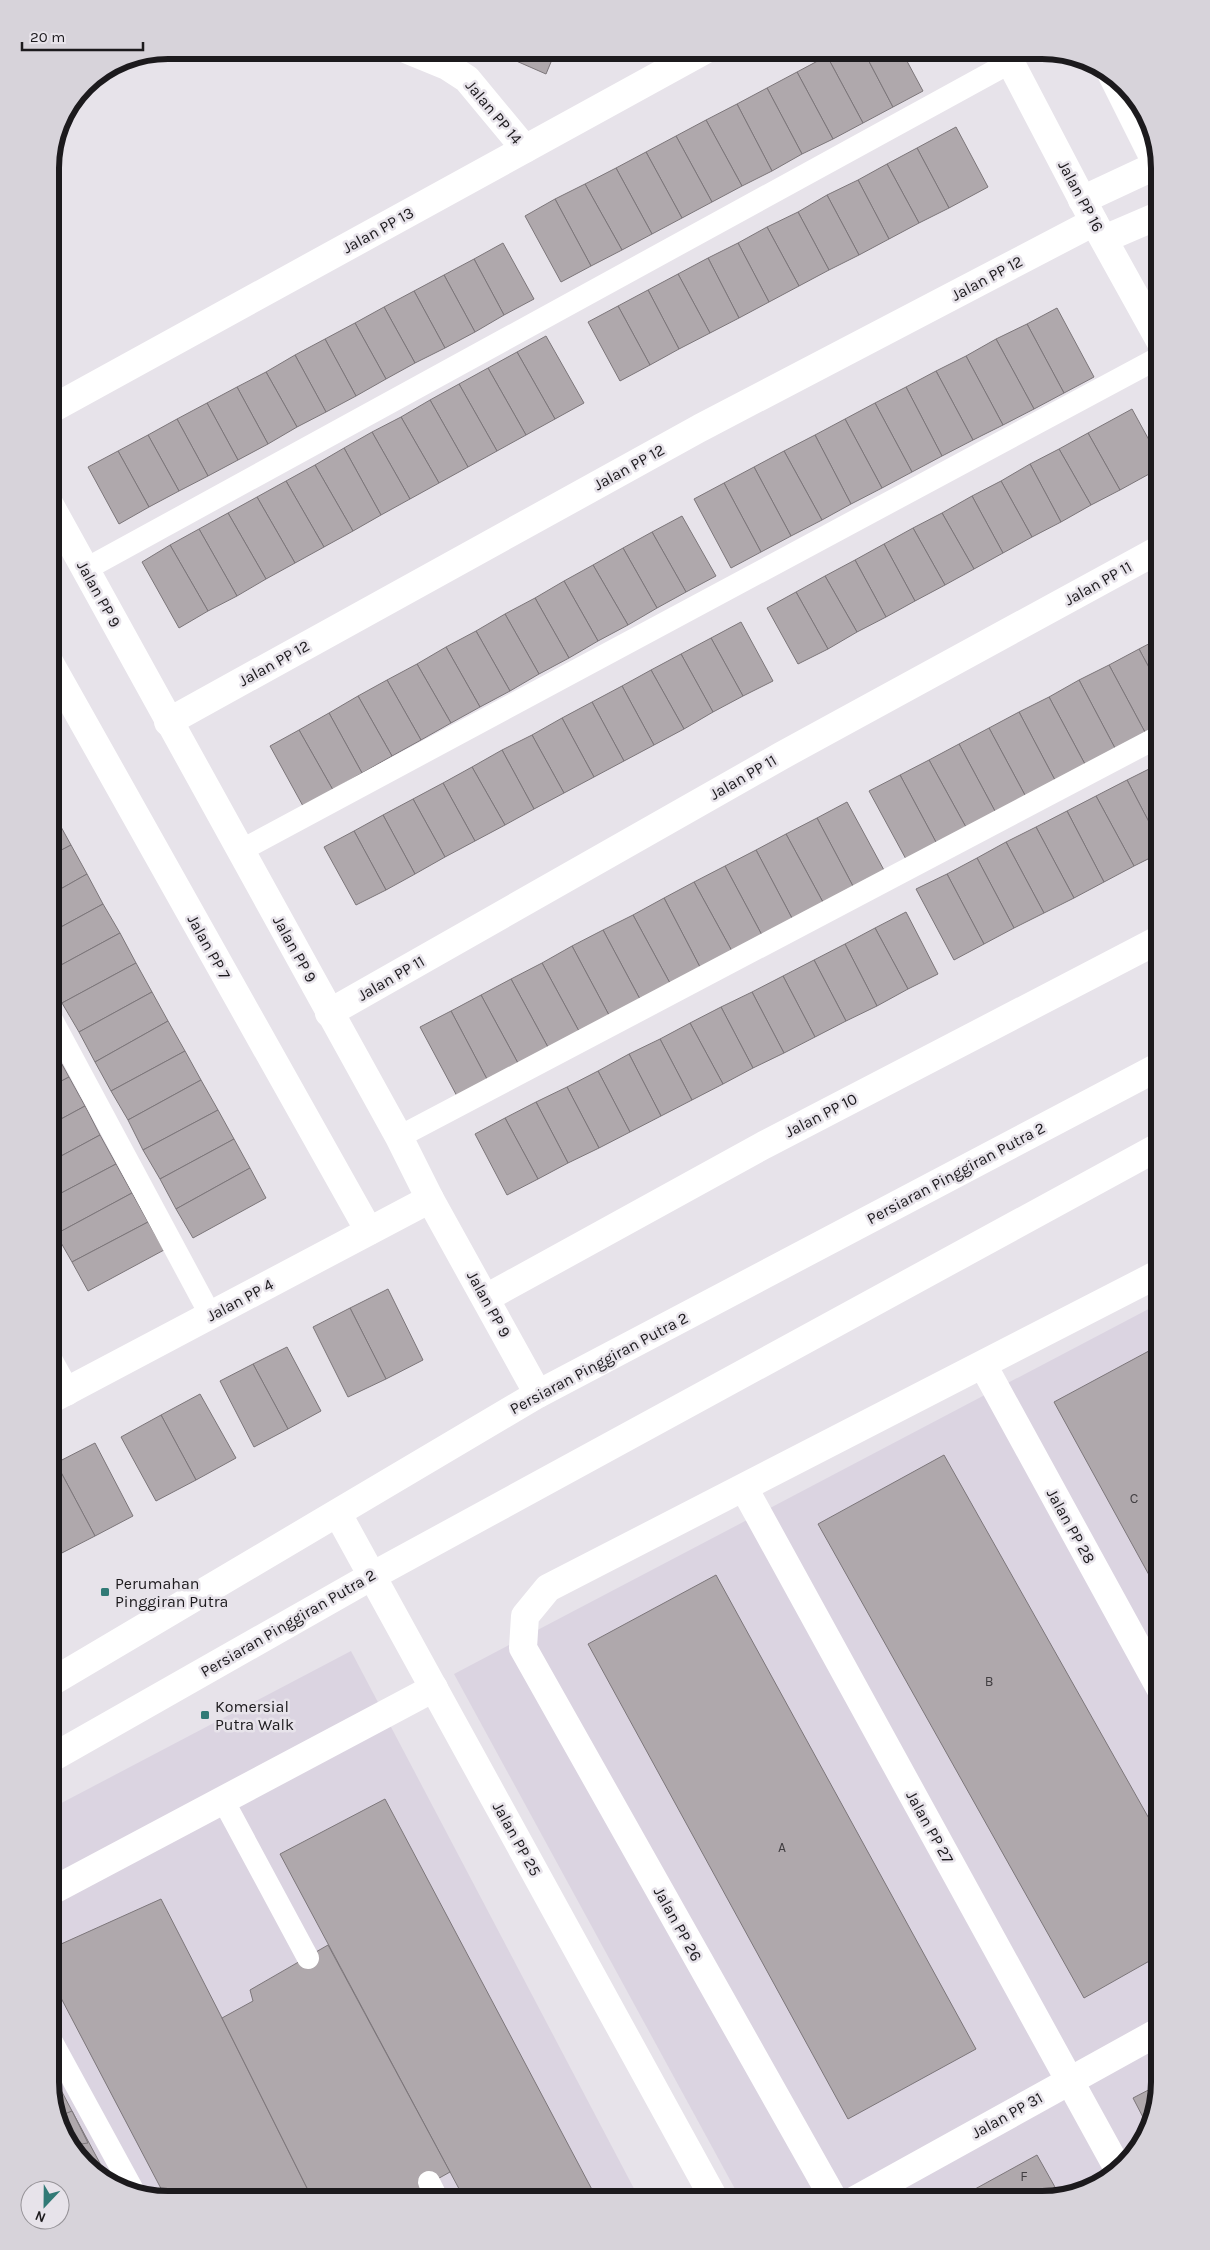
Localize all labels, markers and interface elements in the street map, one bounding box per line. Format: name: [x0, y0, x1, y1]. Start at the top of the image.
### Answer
scale bar: [22, 20, 144, 52]
text: 20 m: [30, 28, 65, 46]
street label: Jalan PP 14: [462, 76, 526, 148]
street label: Jalan PP 16: [1054, 157, 1108, 235]
street label: Jalan PP 13: [339, 203, 417, 257]
street label: Jalan PP 12: [948, 251, 1026, 305]
street label: Jalan PP 12: [590, 440, 668, 494]
street label: Jalan PP 11: [1061, 557, 1135, 609]
street label: Jalan PP 9: [73, 558, 125, 630]
street label: Jalan PP 12: [235, 636, 313, 690]
street label: Jalan PP 11: [706, 750, 780, 804]
street label: Jalan PP 7: [183, 911, 235, 983]
street label: Jalan PP 9: [269, 913, 321, 985]
street label: Jalan PP 11: [354, 951, 428, 1005]
street label: Jalan PP 10: [782, 1089, 860, 1141]
street label: Persiaran Pinggiran Putra 2: [864, 1118, 1048, 1228]
street label: Jalan PP 9: [463, 1268, 515, 1340]
street label: Jalan PP 4: [204, 1275, 276, 1325]
street label: Persiaran Pinggiran Putra 2: [507, 1308, 691, 1418]
street label: Jalan PP 28: [1043, 1485, 1099, 1567]
house number: C: [1130, 1490, 1138, 1507]
street label: Persiaran Pinggiran Putra 2: [197, 1565, 379, 1681]
place label: Perumahan Pinggiran Putra: [115, 1574, 228, 1611]
marker: Perumahan Pinggiran Putra: [99, 1586, 111, 1598]
house number: B: [985, 1673, 993, 1690]
place label: Komersial Putra Walk: [215, 1697, 294, 1734]
marker: Komersial Putra Walk: [199, 1709, 211, 1721]
street label: Jalan PP 27: [902, 1787, 958, 1867]
street label: Jalan PP 25: [489, 1799, 545, 1879]
house number: A: [778, 1839, 786, 1856]
street label: Jalan PP 26: [650, 1884, 706, 1964]
street label: Jalan PP 31: [968, 2088, 1046, 2142]
house number: F: [1020, 2168, 1028, 2185]
north arrow: [20, 2180, 70, 2230]
text: N: [32, 2207, 48, 2226]

